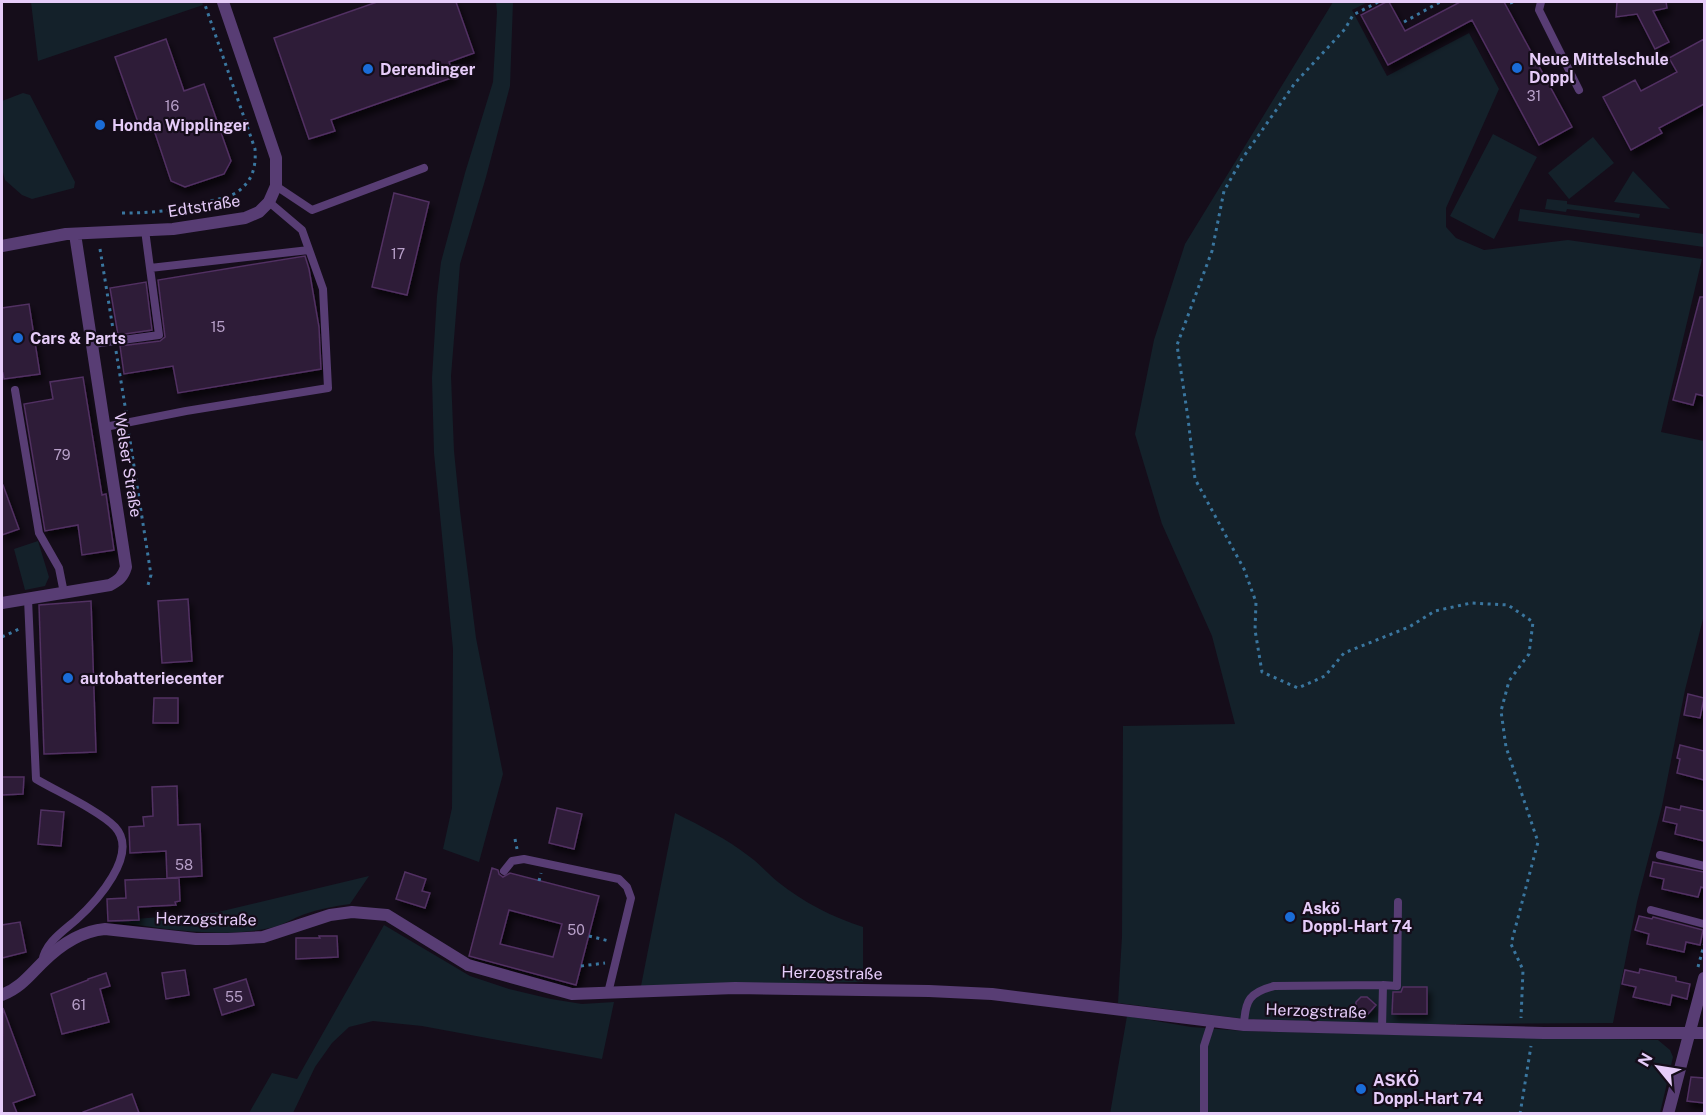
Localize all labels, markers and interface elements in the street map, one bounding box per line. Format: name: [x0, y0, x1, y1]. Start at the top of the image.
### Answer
place label: Neue Mittelschule Doppl: [1529, 50, 1669, 87]
place label: Derendinger: [380, 60, 476, 79]
marker: Neue Mittelschule Doppl: [1510, 61, 1524, 75]
marker: Derendinger: [361, 62, 375, 76]
house number: 31: [1527, 88, 1541, 104]
house number: 16: [165, 98, 179, 114]
place label: Honda Wipplinger: [112, 116, 249, 135]
marker: Honda Wipplinger: [93, 118, 107, 132]
street label: Edtstraße: [166, 191, 242, 221]
house number: 17: [391, 246, 405, 262]
house number: 15: [211, 319, 225, 335]
place label: Cars & Parts: [30, 329, 126, 348]
marker: Cars & Parts: [11, 331, 25, 345]
street label: Welser Straße: [110, 411, 146, 519]
house number: 79: [54, 447, 71, 463]
place label: autobatteriecenter: [80, 669, 224, 688]
marker: autobatteriecenter: [61, 671, 75, 685]
house number: 58: [175, 857, 193, 873]
place label: Askö Doppl-Hart 74: [1302, 899, 1412, 936]
street label: Herzogstraße: [155, 909, 257, 929]
marker: Askö Doppl-Hart 74: [1283, 910, 1297, 924]
house number: 50: [567, 922, 585, 938]
street label: Herzogstraße: [781, 963, 883, 983]
house number: 55: [225, 989, 243, 1005]
house number: 61: [72, 997, 86, 1013]
street label: Herzogstraße: [1265, 1000, 1367, 1022]
north arrow: [1628, 1037, 1688, 1097]
text: N: [1634, 1050, 1657, 1070]
place label: ASKÖ Doppl-Hart 74: [1373, 1069, 1483, 1108]
marker: ASKÖ Doppl-Hart 74: [1354, 1082, 1368, 1096]

